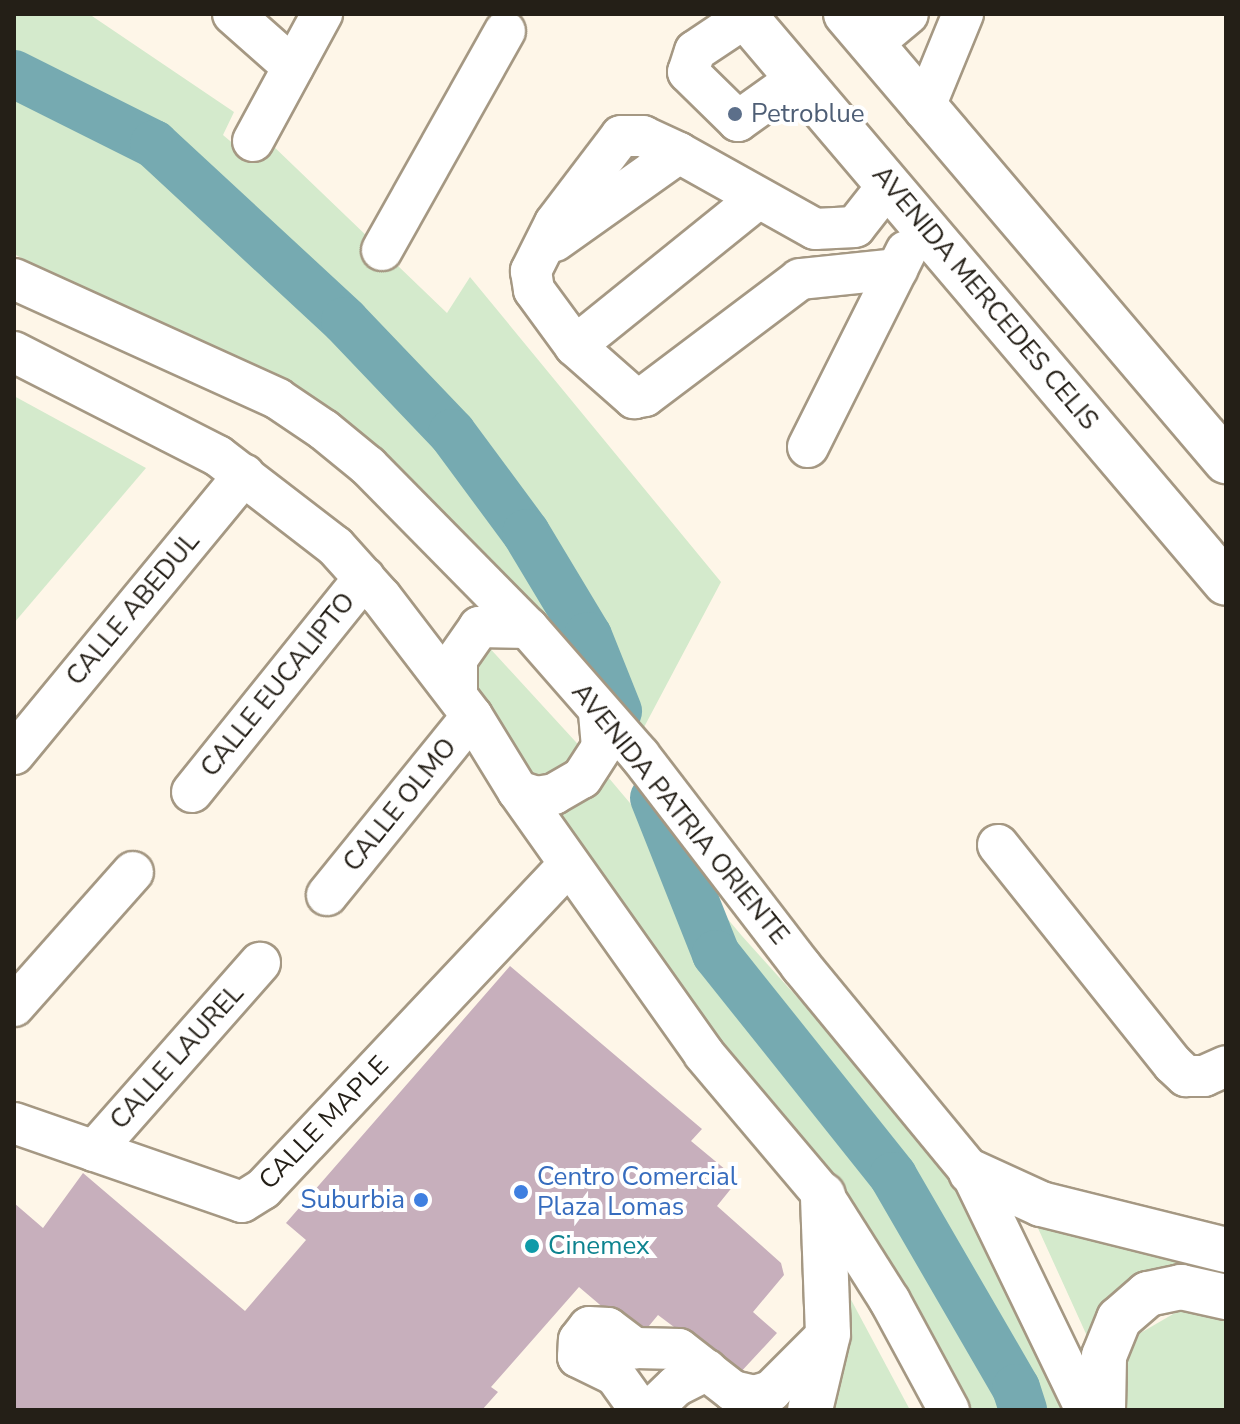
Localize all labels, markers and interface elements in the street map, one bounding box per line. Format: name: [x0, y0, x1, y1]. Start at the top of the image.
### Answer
place label: Petroblue: [751, 98, 865, 130]
marker: Petroblue: [726, 105, 744, 123]
street label: AVENIDA MERCEDES CELIS: [865, 160, 1105, 436]
street label: CALLE ABEDUL: [60, 526, 206, 692]
street label: CALLE EUCALIPTO: [194, 587, 362, 783]
street label: AVENIDA PATRIA ORIENTE: [565, 677, 795, 951]
street label: CALLE OLMO: [337, 732, 463, 878]
street label: CALLE LAUREL: [104, 978, 250, 1136]
street label: CALLE MAPLE: [253, 1050, 395, 1196]
place label: Centro Comercial Plaza Lomas: [537, 1161, 737, 1222]
marker: Centro Comercial Plaza Lomas: [512, 1183, 530, 1201]
place label: Suburbia: [300, 1184, 405, 1216]
marker: Suburbia: [412, 1191, 430, 1209]
place label: Cinemex: [548, 1230, 650, 1262]
marker: Cinemex: [523, 1237, 541, 1255]

